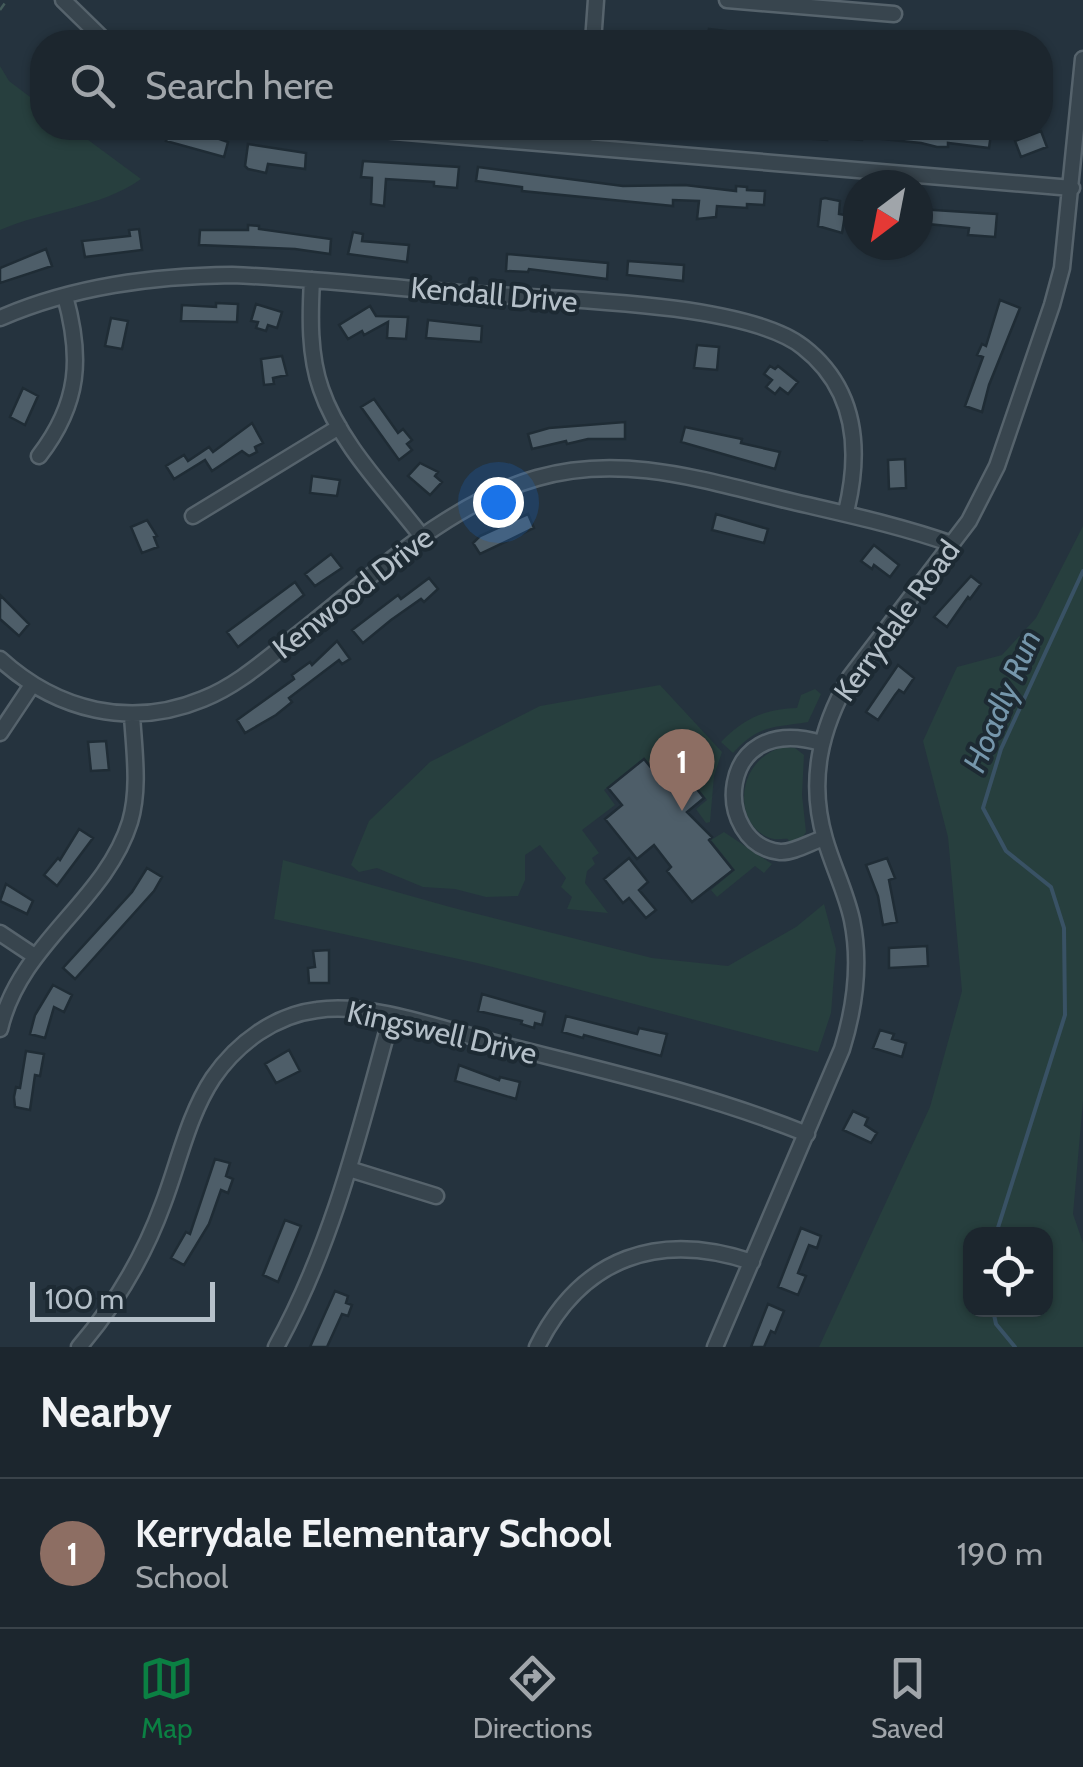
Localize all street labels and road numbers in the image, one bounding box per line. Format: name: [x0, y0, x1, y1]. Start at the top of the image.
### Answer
street label: Kendall Drive: [409, 269, 579, 320]
street label: Kenwood Drive: [265, 519, 440, 667]
street label: Kerrydale Road: [826, 533, 967, 709]
street label: Kingswell Drive: [344, 993, 540, 1072]

